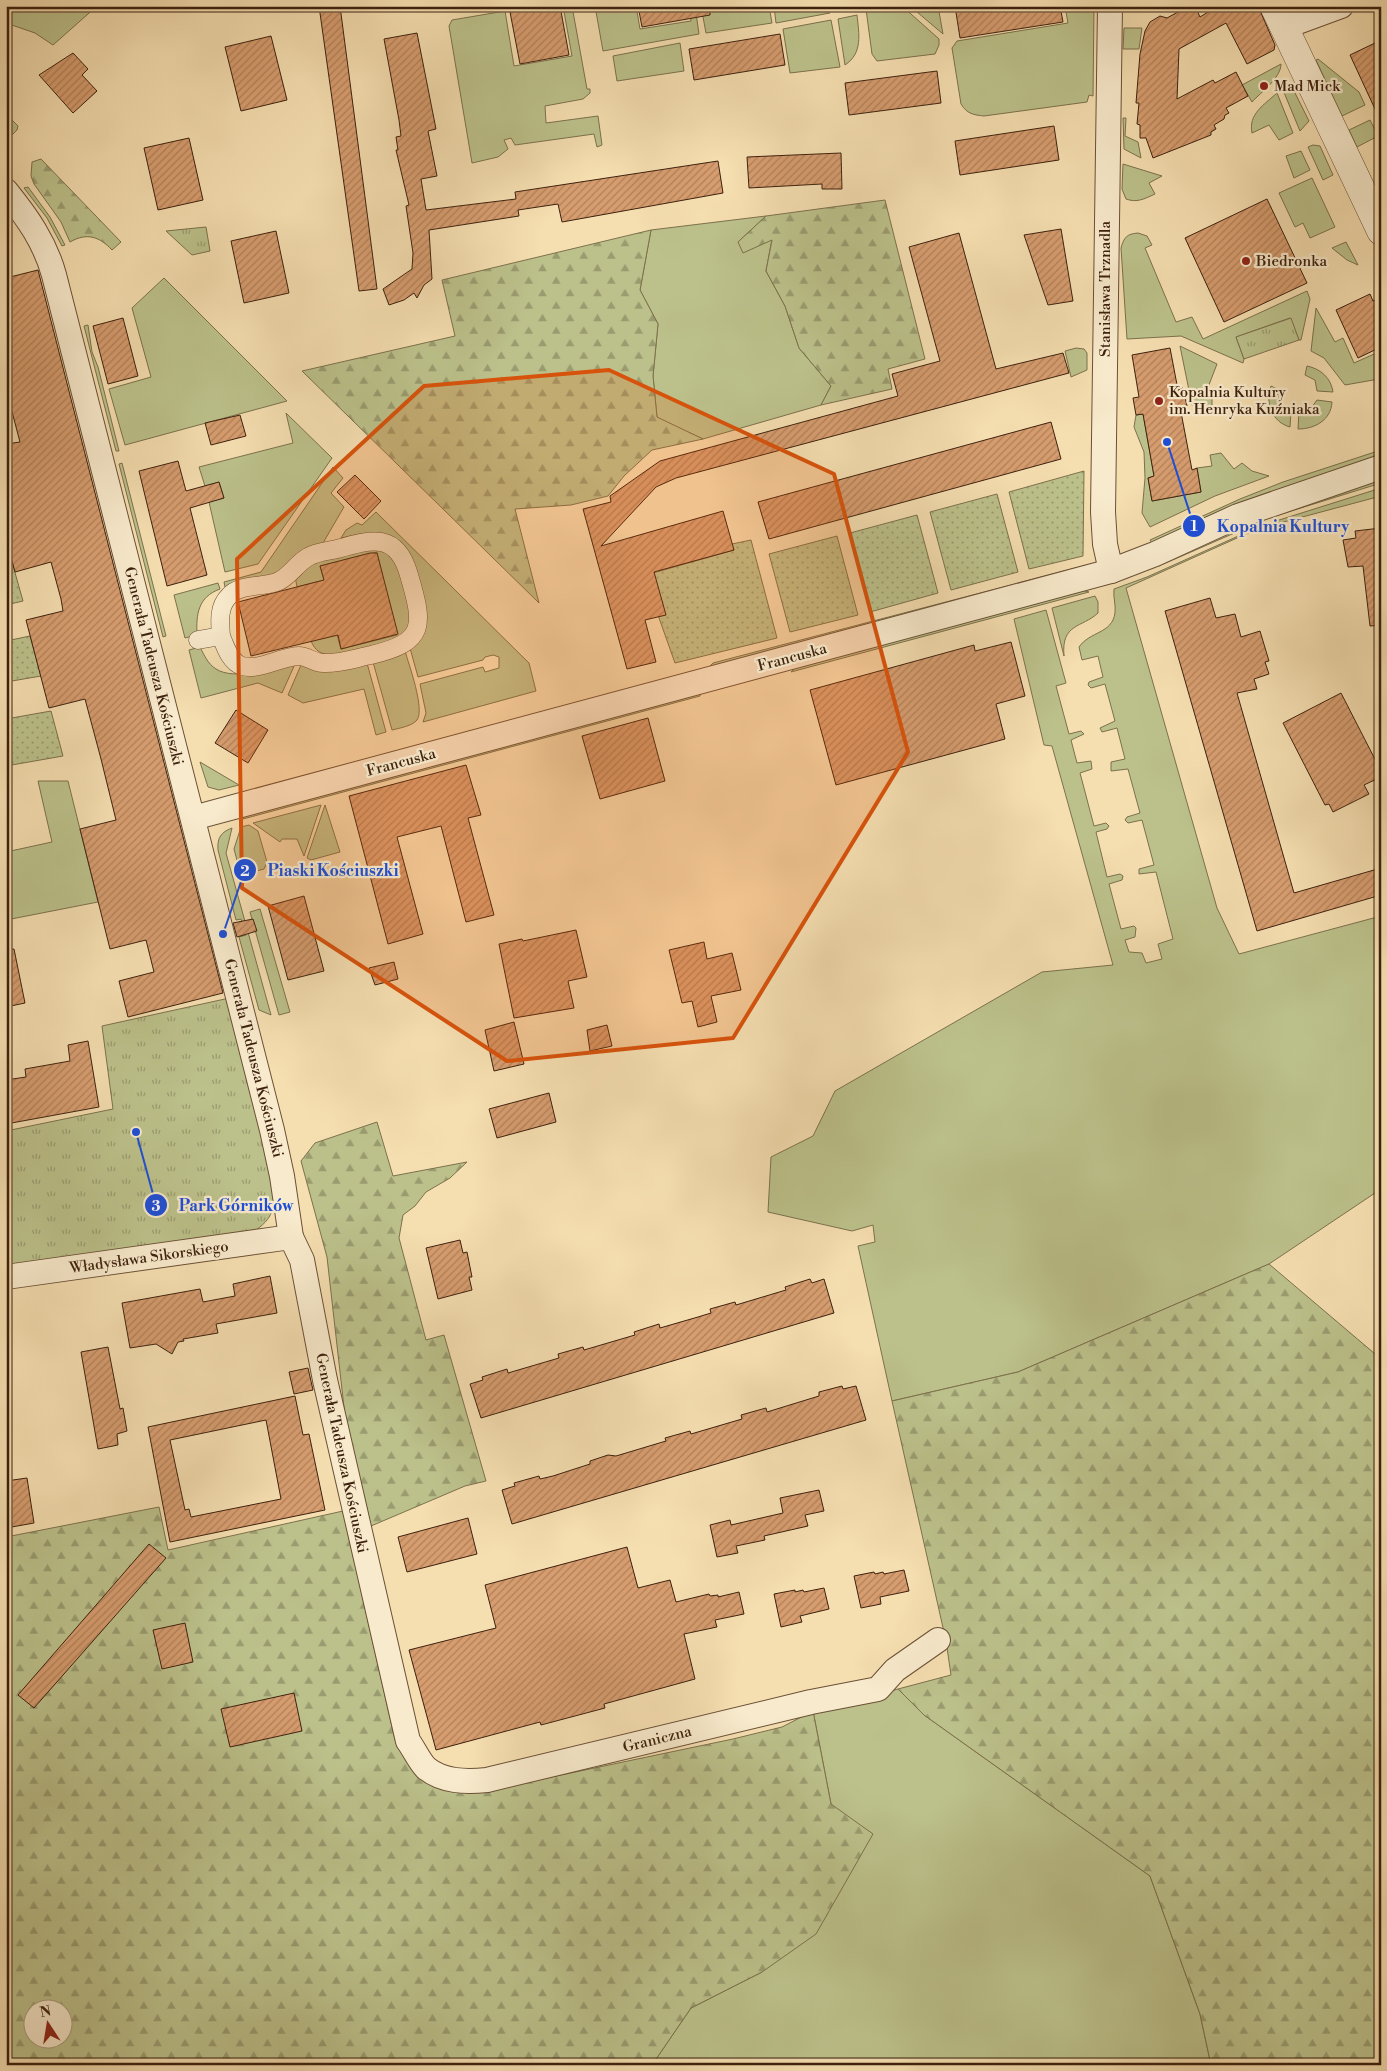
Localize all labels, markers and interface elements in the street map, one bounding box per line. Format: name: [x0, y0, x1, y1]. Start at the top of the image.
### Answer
place label: Mad Mick: [1274, 77, 1341, 96]
marker: Mad Mick: [1258, 80, 1270, 92]
street label: Stanisława Trznadla: [1096, 221, 1115, 357]
place label: Biedronka: [1255, 252, 1328, 271]
marker: Biedronka: [1240, 255, 1252, 267]
place label: Kopalnia Kultury im. Henryka Kuźniaka: [1169, 383, 1320, 419]
marker: Kopalnia Kultury im. Henryka Kuźniaka: [1153, 395, 1165, 407]
callout: Kopalnia Kultury: [1181, 510, 1359, 541]
text: 1: [1190, 517, 1198, 536]
text: Kopalnia Kultury: [1217, 517, 1350, 537]
street label: Generała Tadeusza Kościuszki: [120, 565, 187, 767]
street label: Francuska: [755, 639, 829, 676]
street label: Francuska: [364, 744, 438, 781]
callout: Piaski Kościuszki: [232, 855, 408, 886]
text: Piaski Kościuszki: [267, 861, 399, 881]
text: 2: [240, 862, 250, 881]
street label: Generała Tadeusza Kościuszki: [220, 957, 287, 1159]
callout: Park Górników: [143, 1190, 303, 1221]
text: Park Górników: [179, 1196, 294, 1216]
text: 3: [151, 1197, 161, 1216]
street label: Władysława Sikorskiego: [67, 1237, 230, 1278]
street label: Generała Tadeusza Kościuszki: [311, 1351, 372, 1555]
street label: Graniczna: [621, 1722, 694, 1757]
north arrow: [22, 1998, 72, 2048]
text: N: [38, 2002, 53, 2022]

